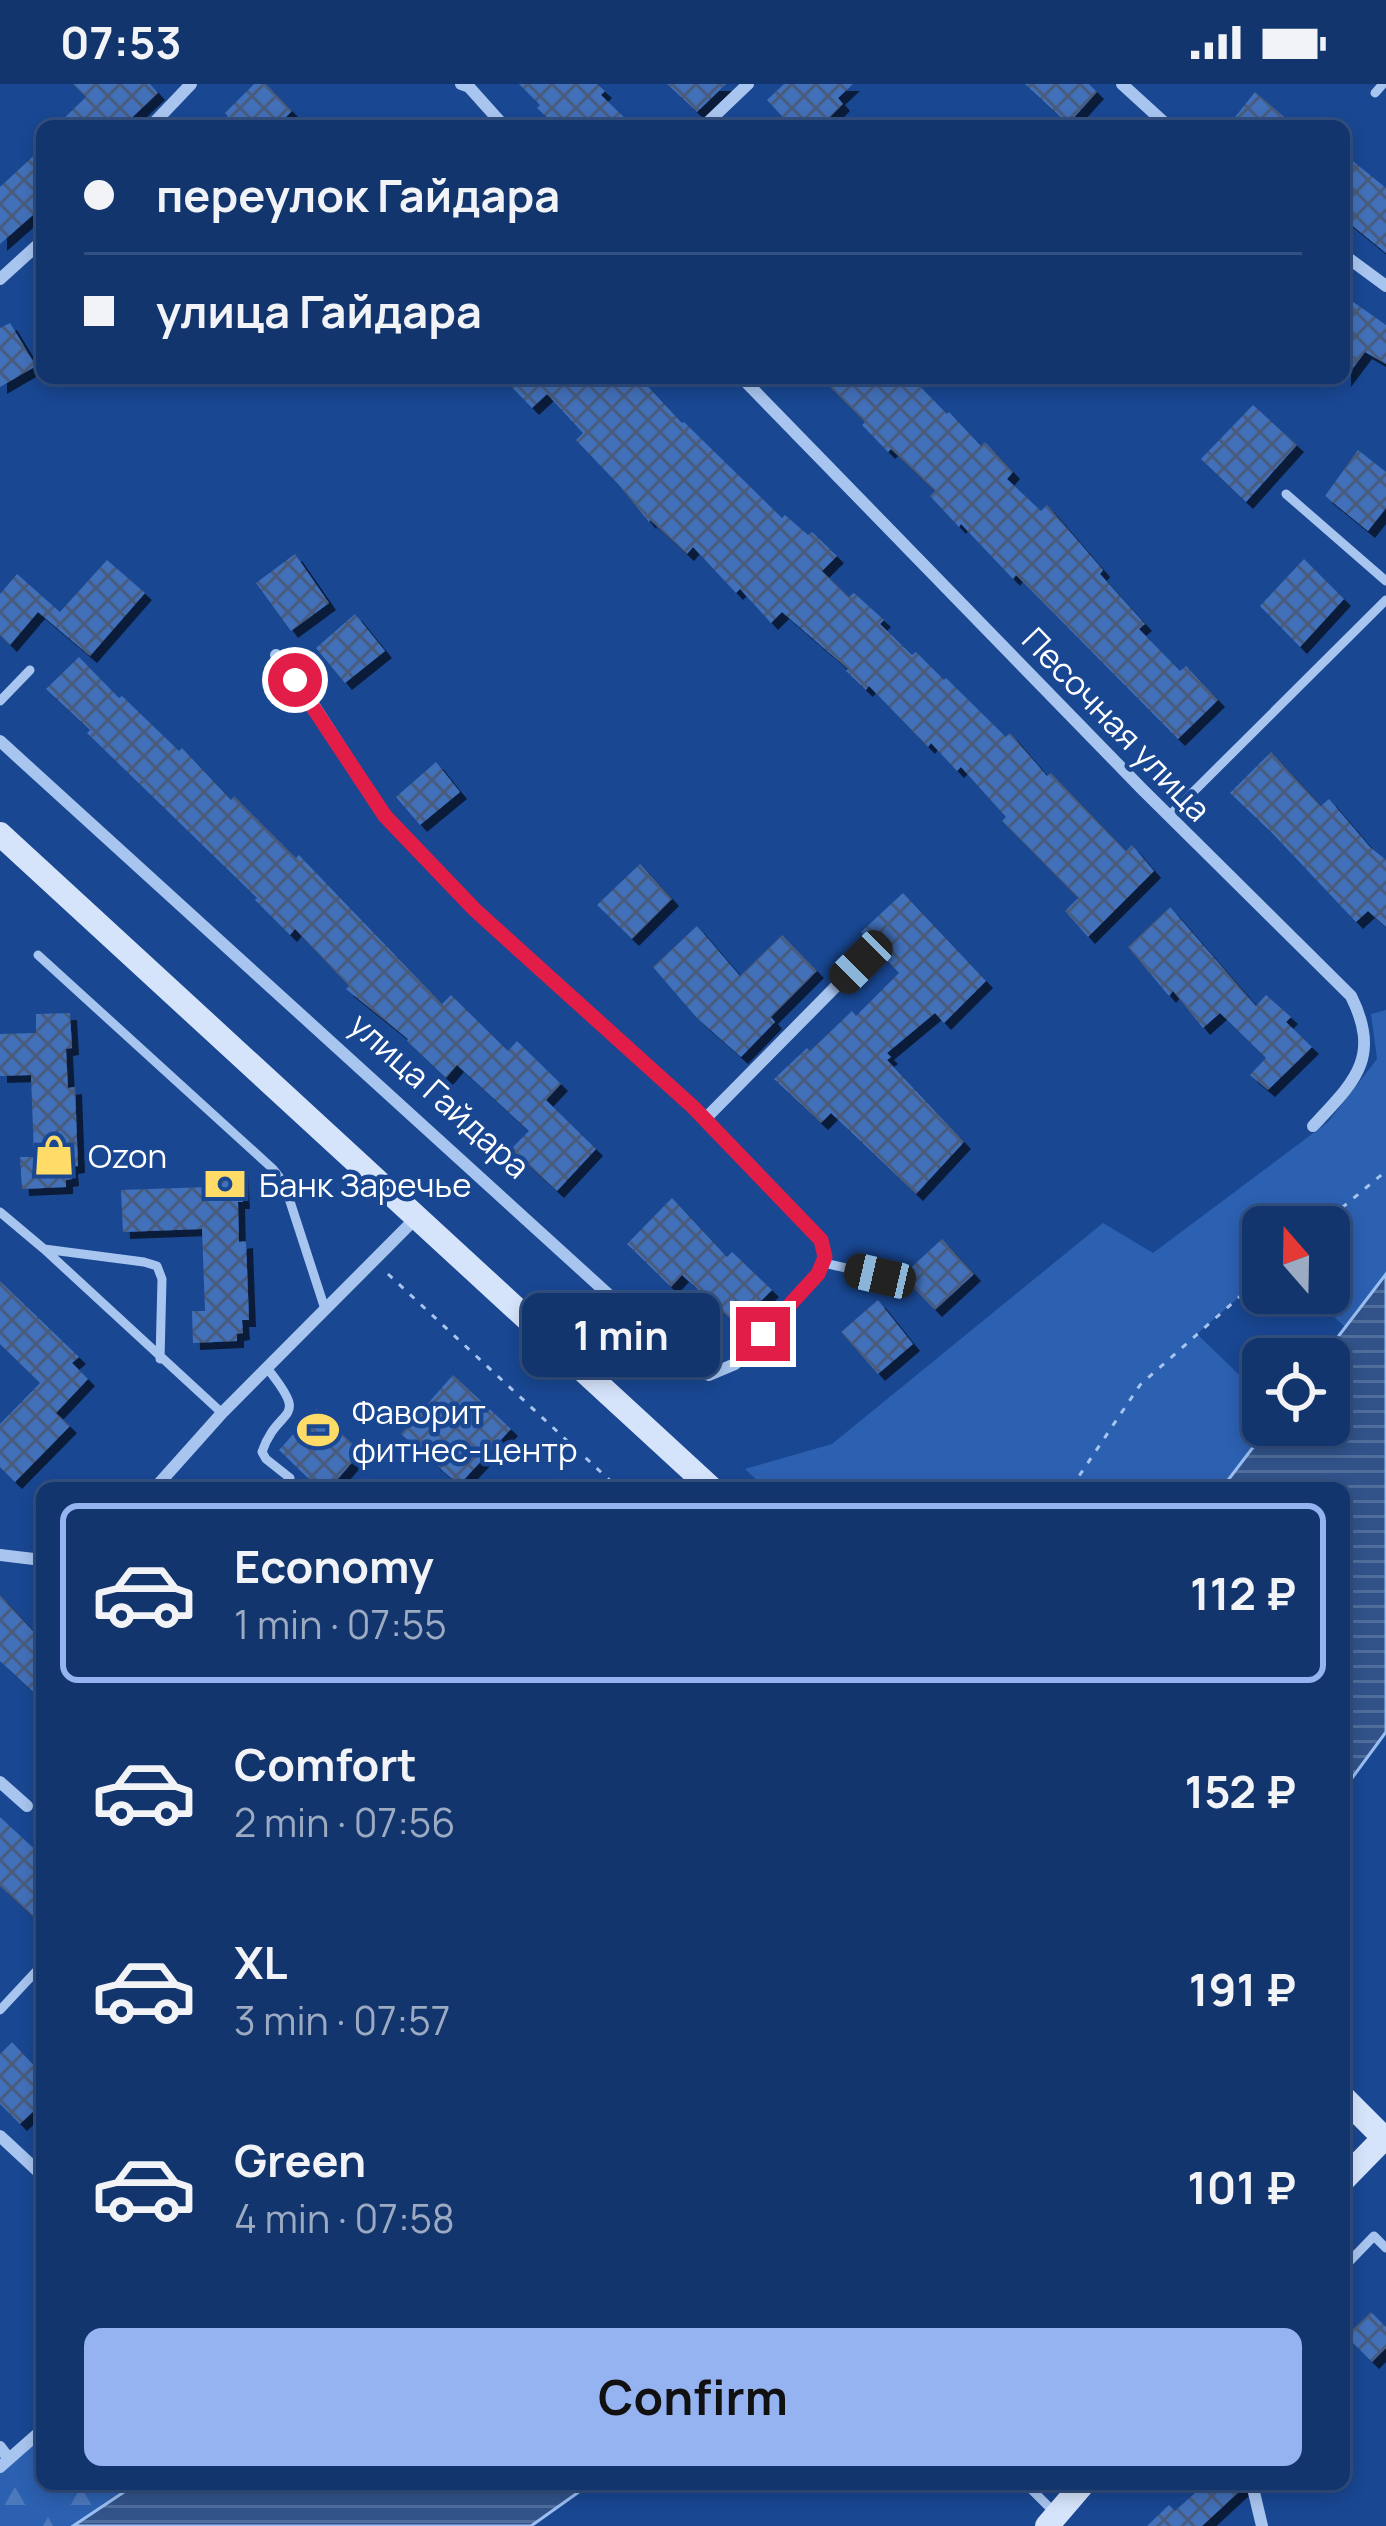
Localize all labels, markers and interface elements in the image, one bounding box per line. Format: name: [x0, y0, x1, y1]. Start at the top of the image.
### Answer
text: 07:53: [60, 11, 182, 73]
text: переулок Гайдара: [156, 164, 560, 226]
text: улица Гайдара: [156, 280, 482, 342]
street label: Песочная улица: [1013, 617, 1221, 831]
route start: [268, 653, 322, 707]
car: [823, 924, 899, 1000]
street label: улица Гайдара: [340, 1002, 540, 1188]
shop icon: Ozon: [31, 1132, 77, 1178]
place label: Ozon: [88, 1133, 167, 1178]
bank icon: Банк Заречье: [202, 1161, 248, 1207]
place label: Банк Заречье: [259, 1162, 471, 1207]
north arrow: [1242, 1206, 1350, 1314]
map controls: [1242, 1206, 1350, 1446]
car: [841, 1250, 919, 1302]
callout: 1 min: [523, 1292, 721, 1376]
route end: [736, 1307, 790, 1361]
text: 1 min: [573, 1308, 669, 1362]
button: locate: [1242, 1338, 1350, 1446]
place label: Фаворит фитнес-центр: [352, 1389, 578, 1472]
sports icon: Фаворит фитнес-центр: [295, 1407, 341, 1453]
text: Economy: [234, 1535, 434, 1597]
icon: car: [90, 1539, 198, 1647]
text: 112 ₽: [1190, 1562, 1296, 1624]
text: 1 min · 07:55: [234, 1597, 447, 1651]
text: Comfort: [234, 1733, 417, 1795]
icon: car: [90, 1737, 198, 1845]
text: 152 ₽: [1184, 1760, 1296, 1822]
text: 2 min · 07:56: [234, 1795, 456, 1849]
text: XL: [234, 1931, 288, 1993]
icon: car: [90, 1935, 198, 2043]
text: 191 ₽: [1189, 1958, 1296, 2020]
text: 3 min · 07:57: [234, 1993, 450, 2047]
text: Green: [234, 2129, 366, 2191]
icon: car: [90, 2133, 198, 2241]
text: 101 ₽: [1187, 2156, 1296, 2218]
text: 4 min · 07:58: [234, 2191, 455, 2245]
button: Confirm: [84, 2328, 1302, 2466]

